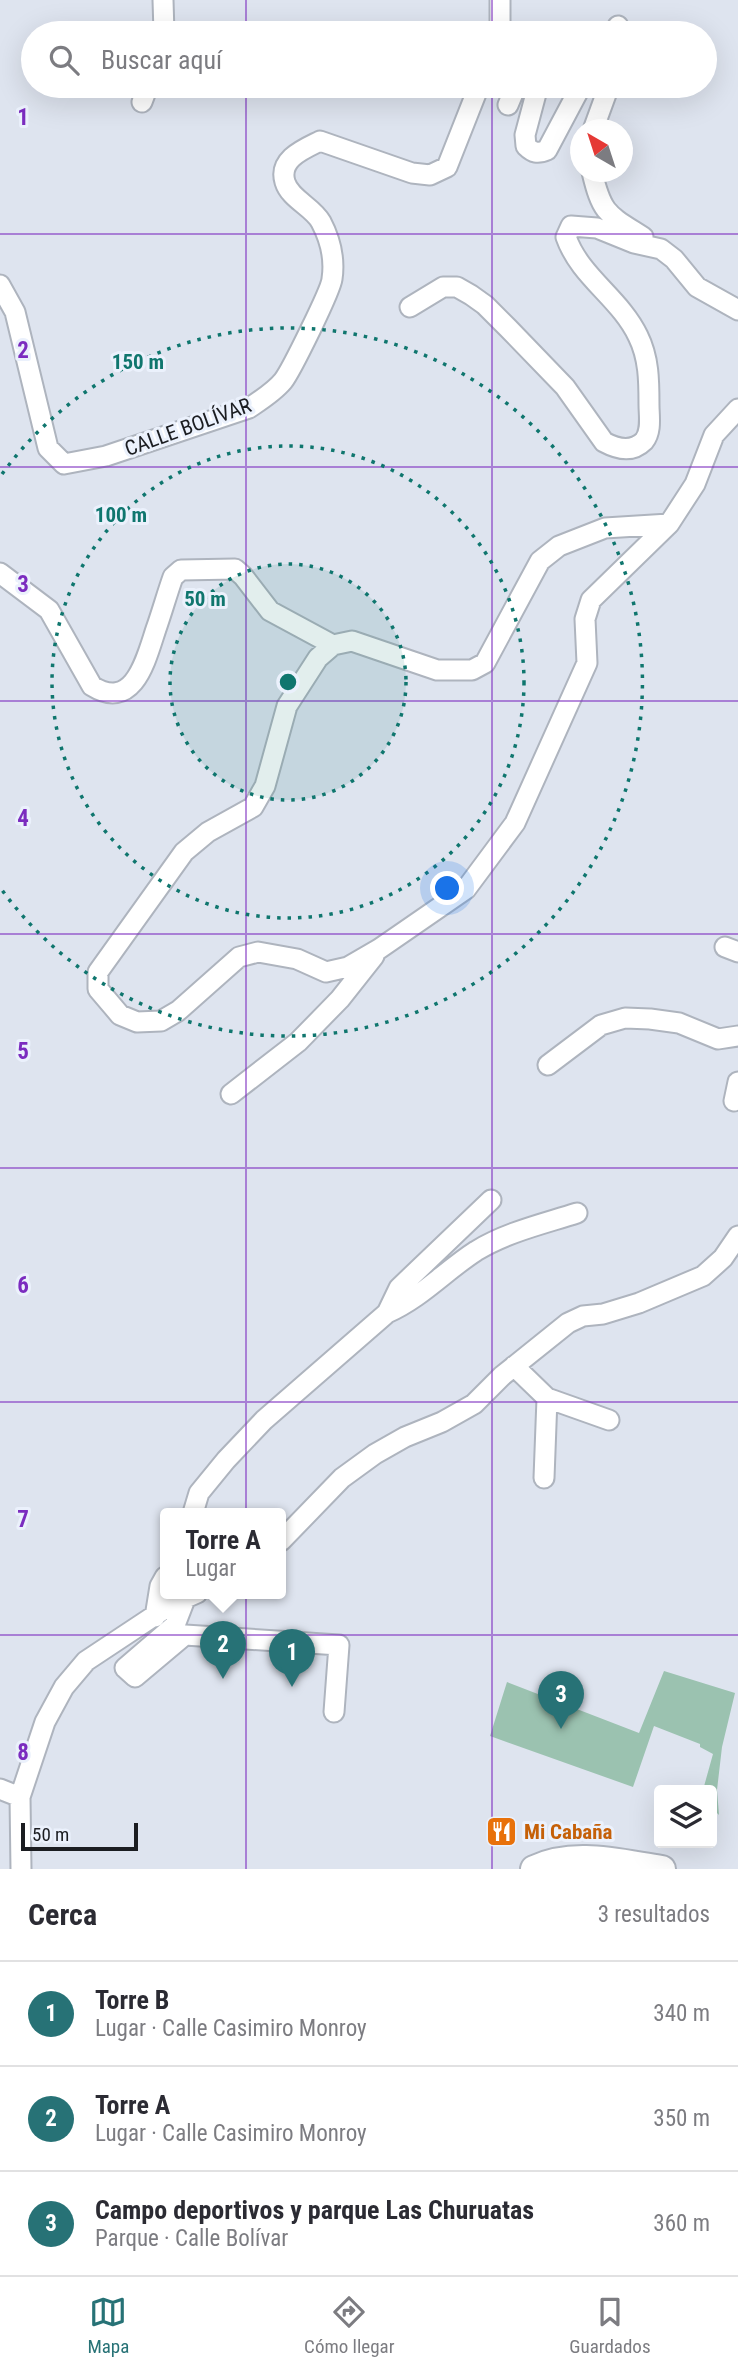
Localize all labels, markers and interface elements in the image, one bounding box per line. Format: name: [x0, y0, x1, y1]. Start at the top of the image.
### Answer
search box: [21, 21, 717, 98]
icon: search: [45, 41, 83, 79]
text: Buscar aquí: [101, 45, 222, 75]
text: 1: [17, 104, 29, 131]
north arrow: [570, 119, 633, 182]
text: 2: [17, 337, 29, 364]
text: 150 m: [112, 350, 164, 374]
street label: CALLE BOLÍVAR: [121, 393, 255, 461]
text: 100 m: [95, 503, 147, 527]
text: 3: [17, 571, 29, 598]
text: 50 m: [184, 587, 226, 611]
centre of rings: [276, 670, 300, 694]
text: 4: [17, 805, 29, 832]
your location: [430, 871, 464, 905]
text: 5: [17, 1038, 29, 1065]
text: 6: [17, 1272, 29, 1299]
text: 7: [17, 1506, 29, 1533]
popup: [160, 1508, 286, 1599]
text: Torre A: [185, 1525, 261, 1555]
text: Lugar: [185, 1555, 236, 1582]
pin: 2: [200, 1621, 246, 1679]
pin: 1: [269, 1629, 315, 1687]
pin: 3: [538, 1671, 584, 1729]
text: 8: [17, 1739, 29, 1766]
map controls: [654, 1785, 717, 1848]
button: layers: [654, 1785, 717, 1848]
restaurant icon: Mi Cabaña: [484, 1815, 518, 1849]
scale bar: [21, 1820, 138, 1852]
place label: Mi Cabaña: [524, 1820, 613, 1844]
text: 50 m: [32, 1823, 69, 1846]
text: Cerca: [28, 1897, 97, 1932]
text: 3 resultados: [598, 1901, 710, 1928]
text: Torre B: [95, 1985, 169, 2015]
text: 1: [45, 2000, 57, 2027]
text: 340 m: [653, 2000, 710, 2027]
text: Lugar · Calle Casimiro Monroy: [95, 2015, 367, 2042]
text: Torre A: [95, 2090, 170, 2120]
text: 2: [45, 2105, 57, 2132]
text: 350 m: [653, 2105, 710, 2132]
text: Lugar · Calle Casimiro Monroy: [95, 2120, 367, 2147]
text: Campo deportivos y parque Las Churuatas: [95, 2195, 534, 2225]
text: 3: [45, 2210, 57, 2237]
text: 360 m: [653, 2210, 710, 2237]
text: Parque · Calle Bolívar: [95, 2225, 288, 2252]
tab: Mapa: [87, 2293, 129, 2358]
tab: Cómo llegar: [304, 2293, 395, 2358]
tab: Guardados: [569, 2293, 651, 2358]

